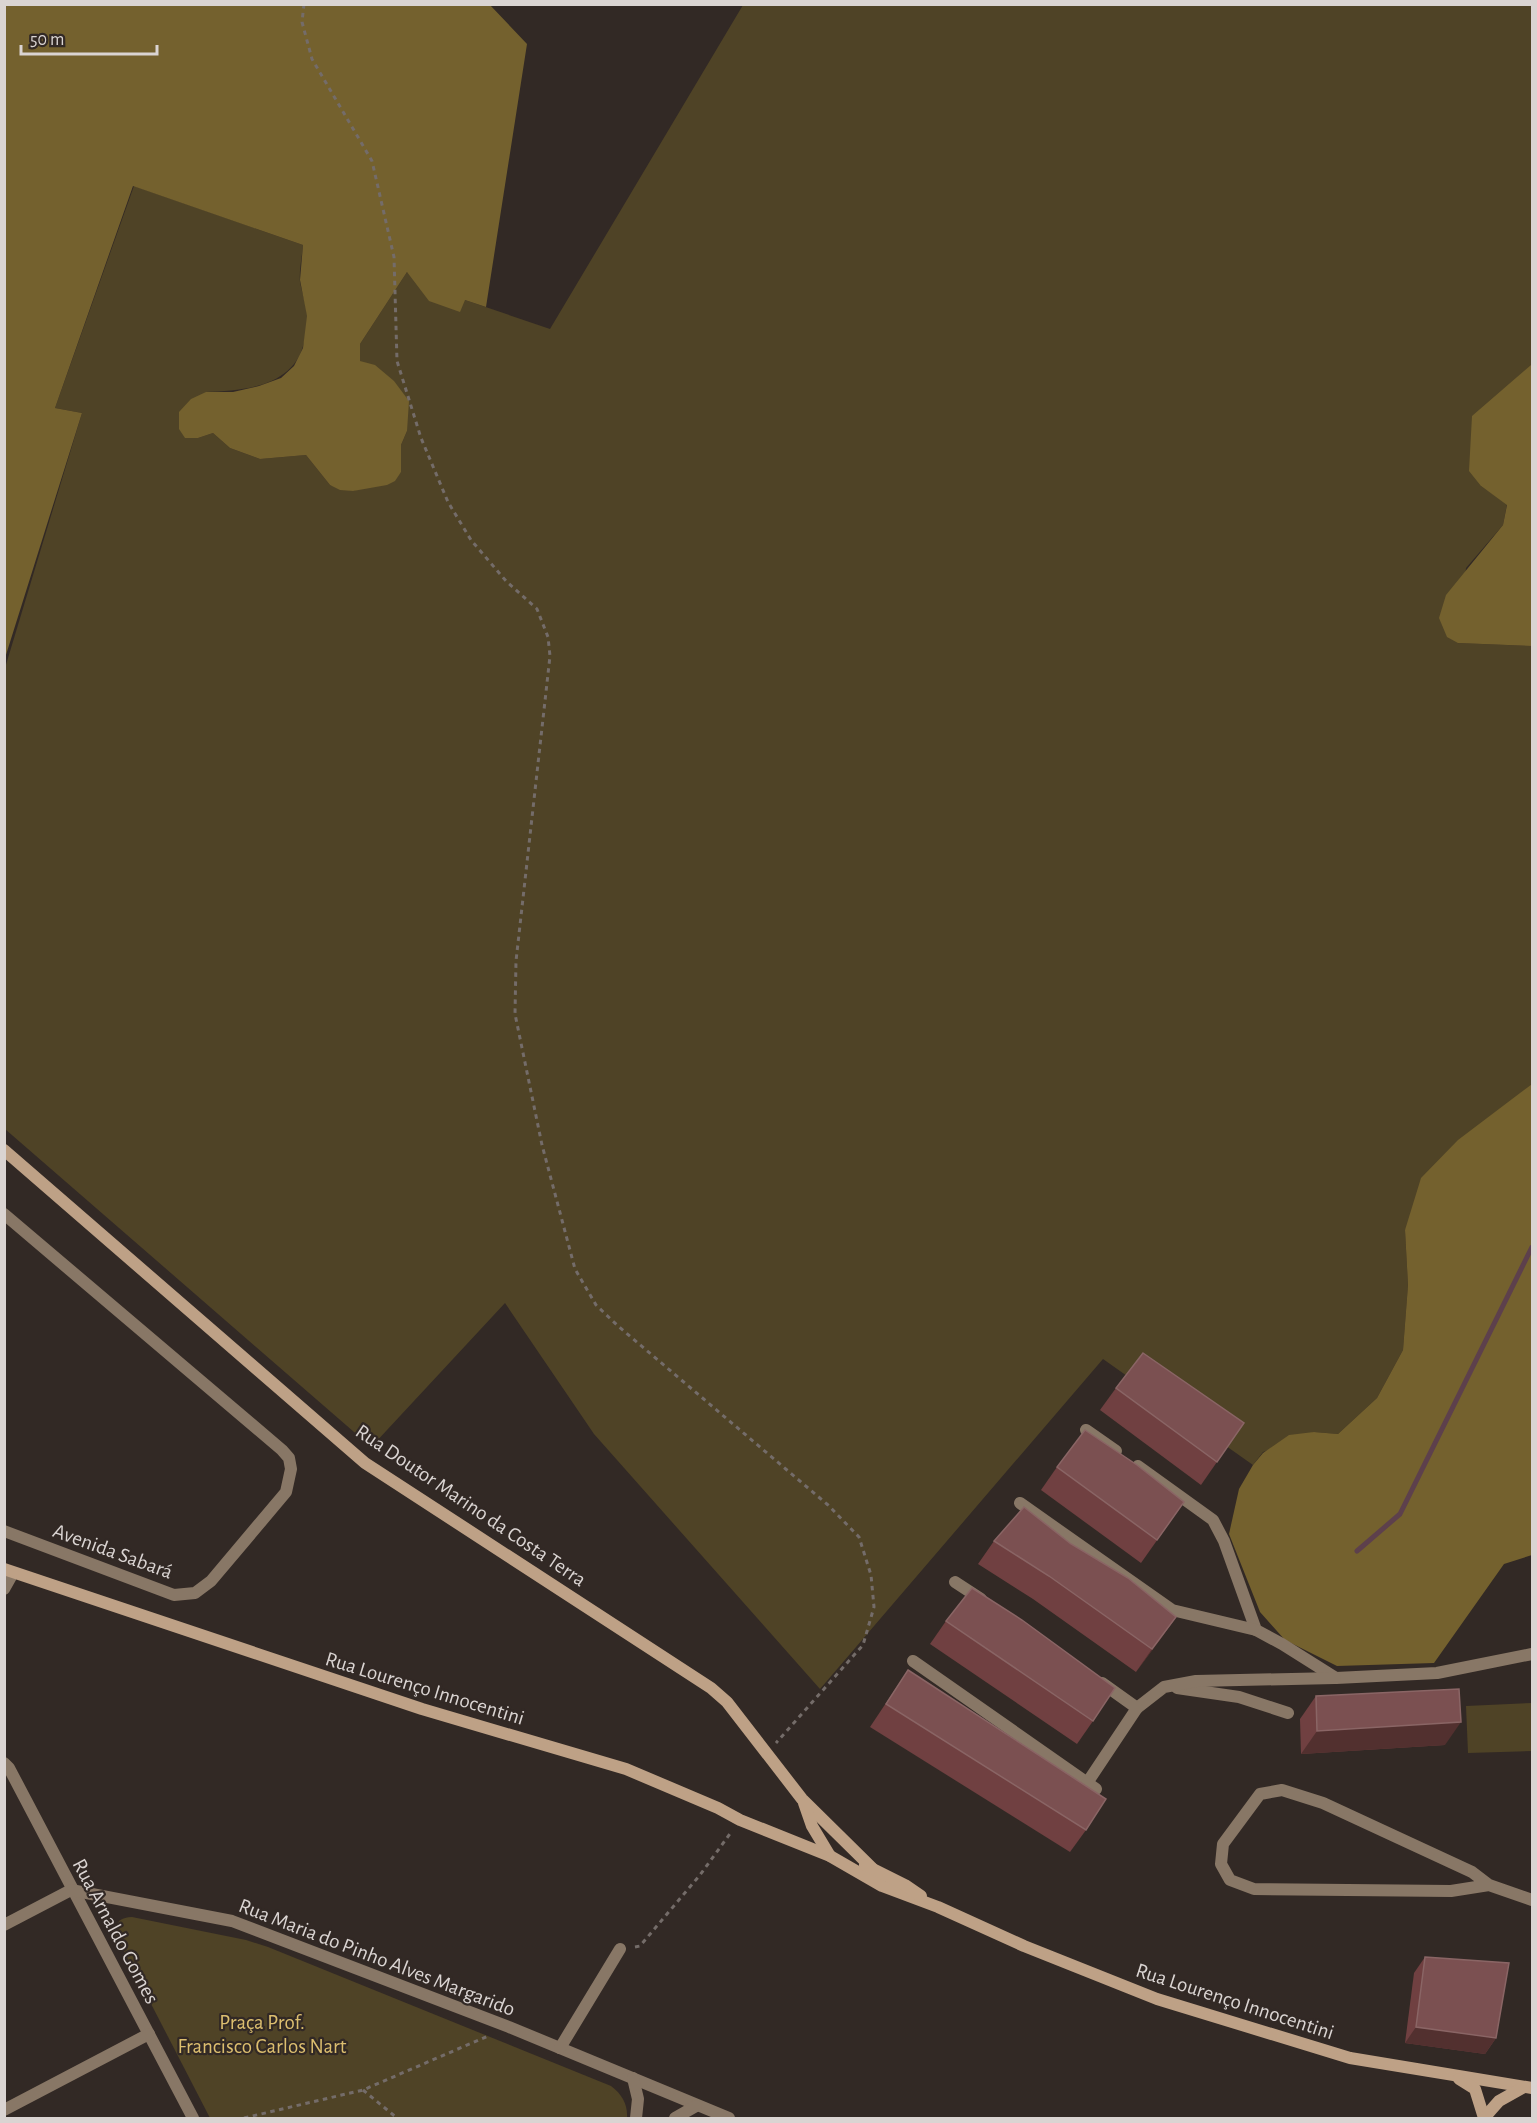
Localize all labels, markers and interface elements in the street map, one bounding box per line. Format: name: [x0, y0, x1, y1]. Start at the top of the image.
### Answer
scale bar: [21, 18, 158, 56]
text: 50 m: [30, 31, 64, 49]
street label: Rua Doutor Marino da Costa Terra: [352, 1420, 590, 1591]
street label: Avenida Sabará: [50, 1520, 176, 1583]
street label: Rua Lourenço Innocentini: [323, 1648, 527, 1729]
street label: Rua Arnaldo Gomes: [69, 1855, 163, 2007]
street label: Rua Maria do Pinho Alves Margarido: [236, 1895, 518, 2020]
street label: Rua Lourenço Innocentini: [1133, 1960, 1337, 2043]
park label: Praça Prof. Francisco Carlos Nart: [178, 2012, 347, 2057]

